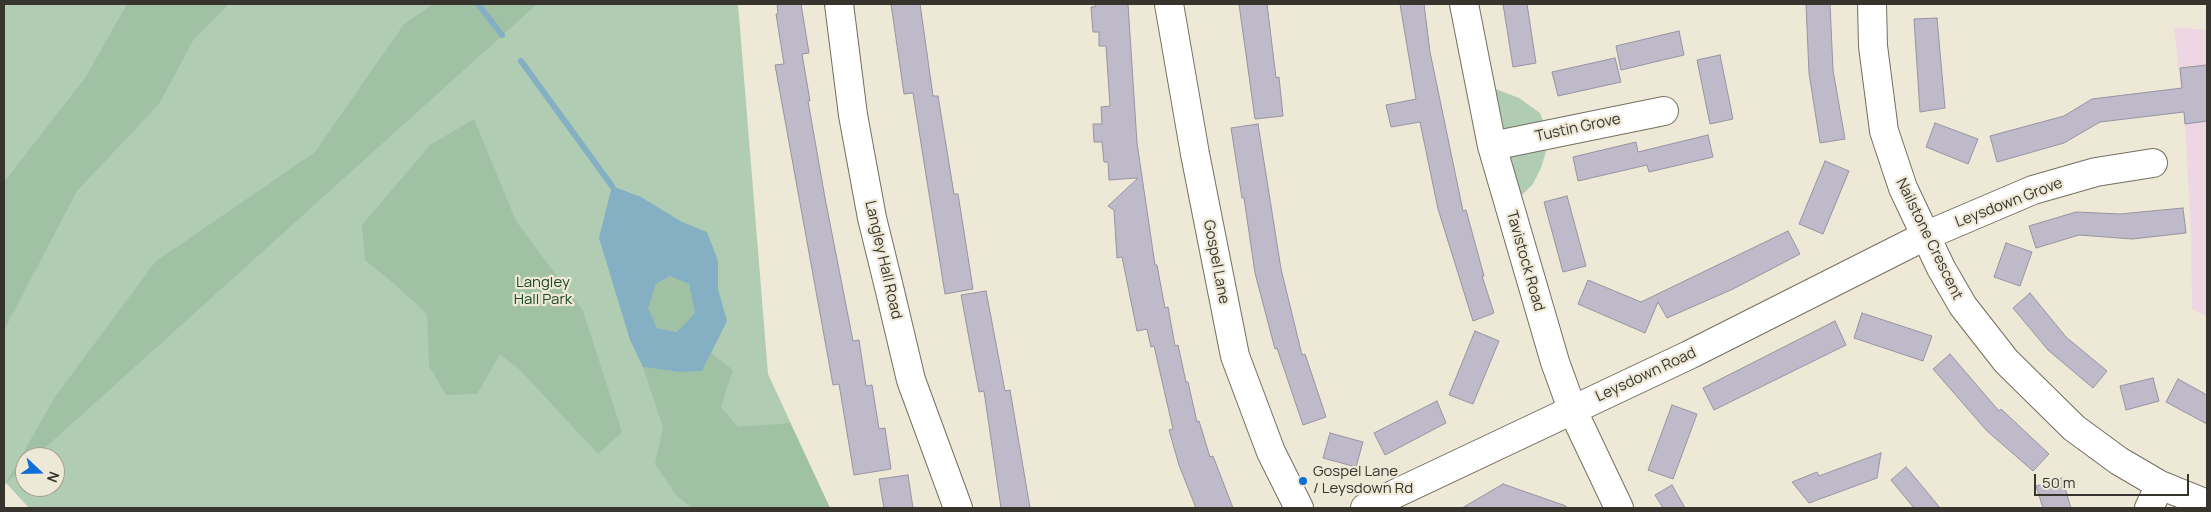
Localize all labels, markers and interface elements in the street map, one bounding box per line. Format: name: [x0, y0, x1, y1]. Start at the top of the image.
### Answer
street label: Tustin Grove: [1534, 110, 1622, 146]
street label: Leysdown Grove: [1953, 174, 2065, 232]
street label: Nailstone Crescent: [1892, 175, 1966, 303]
street label: Langley Hall Road: [861, 199, 905, 321]
street label: Tavistock Road: [1502, 209, 1548, 313]
street label: Gospel Lane: [1199, 219, 1233, 305]
park label: Langley Hall Park: [514, 274, 572, 309]
street label: Leysdown Road: [1593, 344, 1699, 406]
north arrow: [15, 447, 65, 497]
place label: Gospel Lane / Leysdown Rd: [1313, 463, 1413, 498]
scale bar: [2036, 464, 2191, 496]
text: N: [43, 469, 64, 485]
text: 50 m: [2042, 472, 2076, 493]
marker: Gospel Lane / Leysdown Rd: [1297, 475, 1309, 487]

